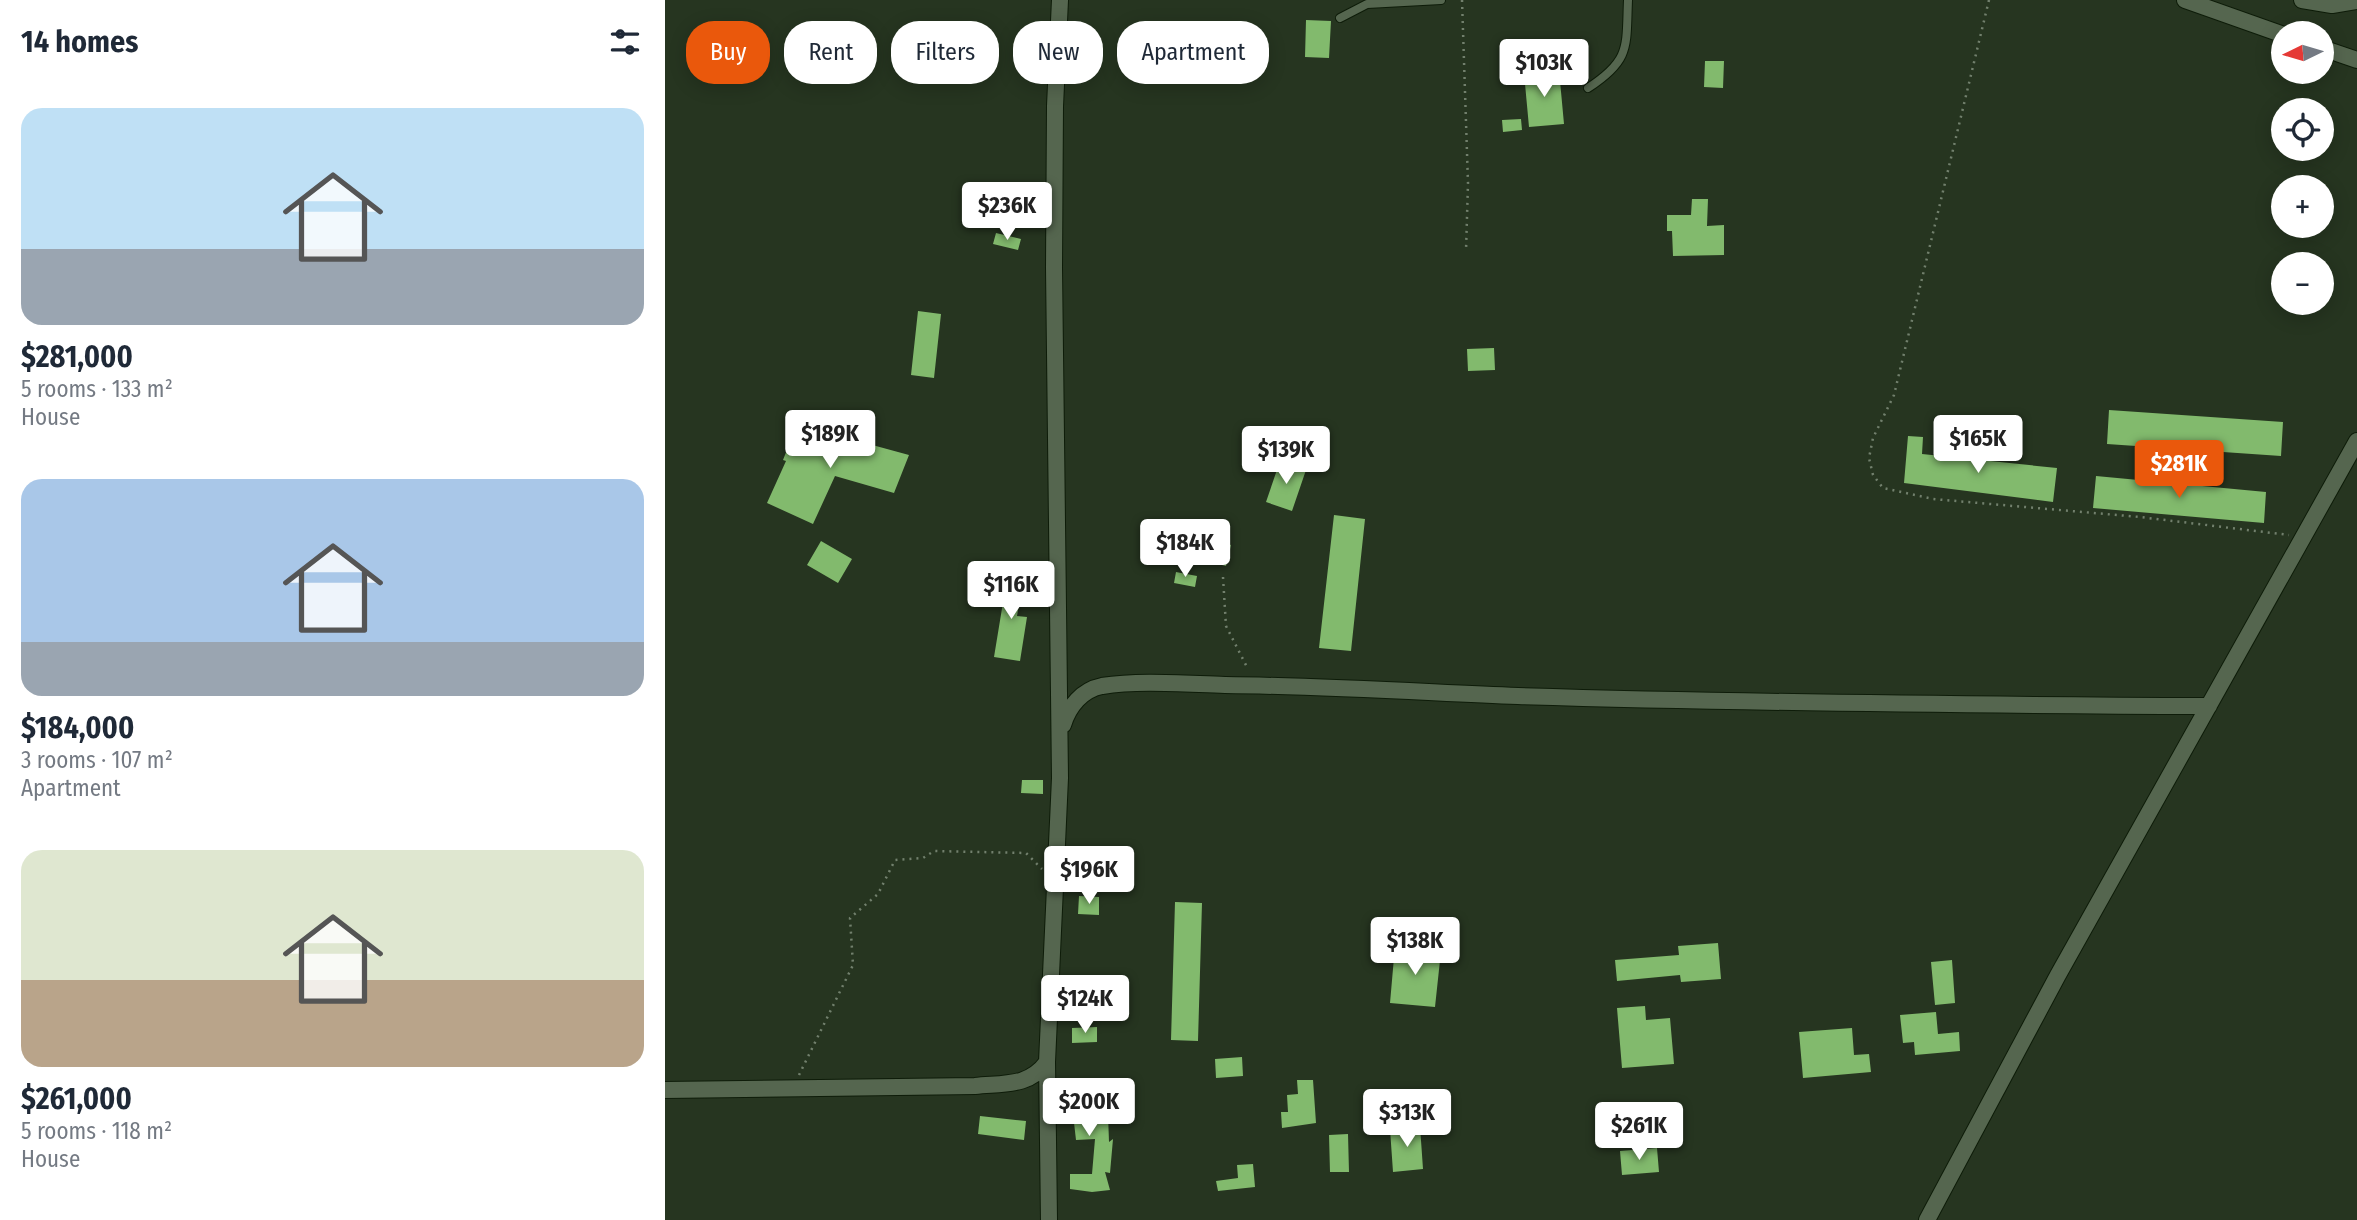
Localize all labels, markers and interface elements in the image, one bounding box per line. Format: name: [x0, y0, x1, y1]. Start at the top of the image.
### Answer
chip: Buy: [686, 21, 770, 84]
chip: Rent: [784, 21, 877, 84]
chip: Filters: [891, 21, 999, 84]
chip: New: [1013, 21, 1103, 84]
chip: Apartment: [1117, 21, 1269, 84]
north arrow: [2271, 21, 2335, 84]
map controls: [2271, 21, 2334, 315]
icon: filters: [606, 23, 644, 61]
text: 14 homes: [21, 24, 138, 60]
pin: $103K: [1495, 40, 1593, 99]
text: $103K: [1516, 48, 1572, 76]
button: locate: [2271, 98, 2334, 161]
icon: home: [270, 154, 396, 280]
button: +: [2271, 175, 2334, 238]
pin: $236K: [958, 182, 1056, 242]
text: $236K: [978, 191, 1036, 219]
button: −: [2271, 252, 2334, 315]
text: $281,000: [21, 339, 133, 375]
text: 5 rooms · 133 m²: [21, 375, 173, 403]
text: House: [21, 403, 80, 431]
pin: $189K: [781, 410, 879, 470]
pin: $165K: [1929, 416, 2027, 475]
text: $189K: [801, 419, 859, 447]
text: $165K: [1950, 424, 2006, 452]
pin: $139K: [1237, 426, 1335, 486]
text: $139K: [1258, 435, 1314, 463]
pin: $281K: [2130, 440, 2228, 500]
text: $281K: [2151, 449, 2207, 477]
pin: $184K: [1136, 520, 1234, 579]
icon: home: [270, 525, 396, 651]
text: $184K: [1156, 528, 1214, 556]
pin: $116K: [962, 562, 1060, 621]
text: $116K: [983, 570, 1039, 598]
text: $184,000: [21, 710, 134, 746]
text: 3 rooms · 107 m²: [21, 746, 173, 774]
text: Apartment: [21, 774, 121, 802]
pin: $196K: [1040, 846, 1138, 906]
text: $196K: [1060, 855, 1118, 883]
icon: home: [270, 896, 396, 1022]
pin: $138K: [1366, 918, 1464, 977]
text: $138K: [1387, 926, 1443, 954]
pin: $124K: [1036, 976, 1134, 1035]
text: $124K: [1057, 984, 1113, 1012]
pin: $200K: [1040, 1078, 1138, 1138]
text: $261,000: [21, 1081, 132, 1117]
text: $200K: [1059, 1087, 1119, 1115]
pin: $313K: [1358, 1090, 1456, 1149]
text: $313K: [1379, 1098, 1435, 1126]
pin: $261K: [1590, 1102, 1688, 1162]
text: $261K: [1611, 1111, 1667, 1139]
text: 5 rooms · 118 m²: [21, 1117, 172, 1145]
text: House: [21, 1145, 80, 1173]

